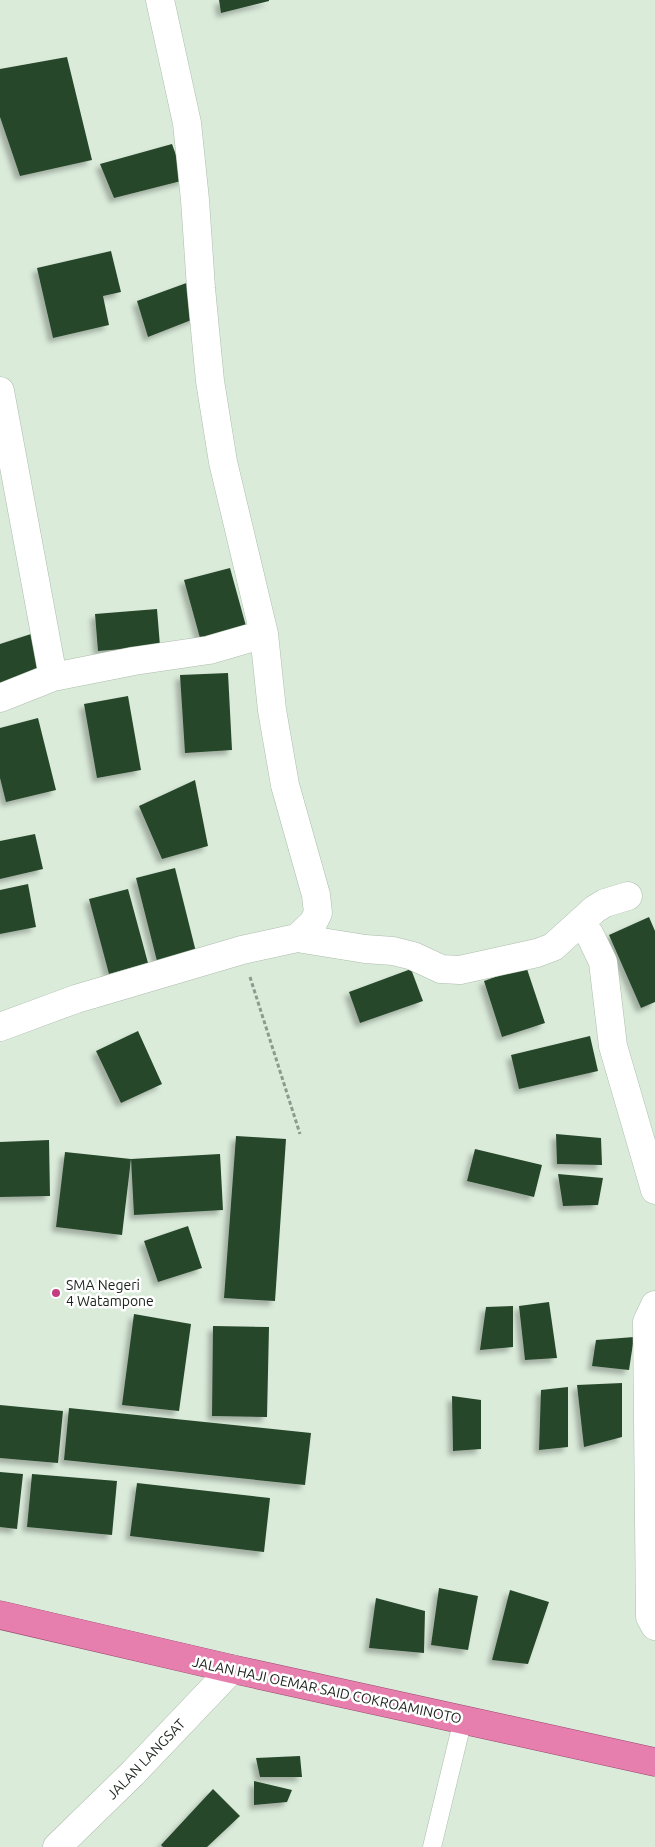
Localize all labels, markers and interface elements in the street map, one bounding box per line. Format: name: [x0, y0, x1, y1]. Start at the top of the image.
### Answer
place label: SMA Negeri 4 Watampone: [66, 1277, 154, 1309]
marker: SMA Negeri 4 Watampone: [50, 1287, 62, 1299]
street label: JALAN HAJI OEMAR SAID COKROAMINOTO: [191, 1654, 463, 1726]
street label: JALAN LANGSAT: [104, 1715, 188, 1802]

